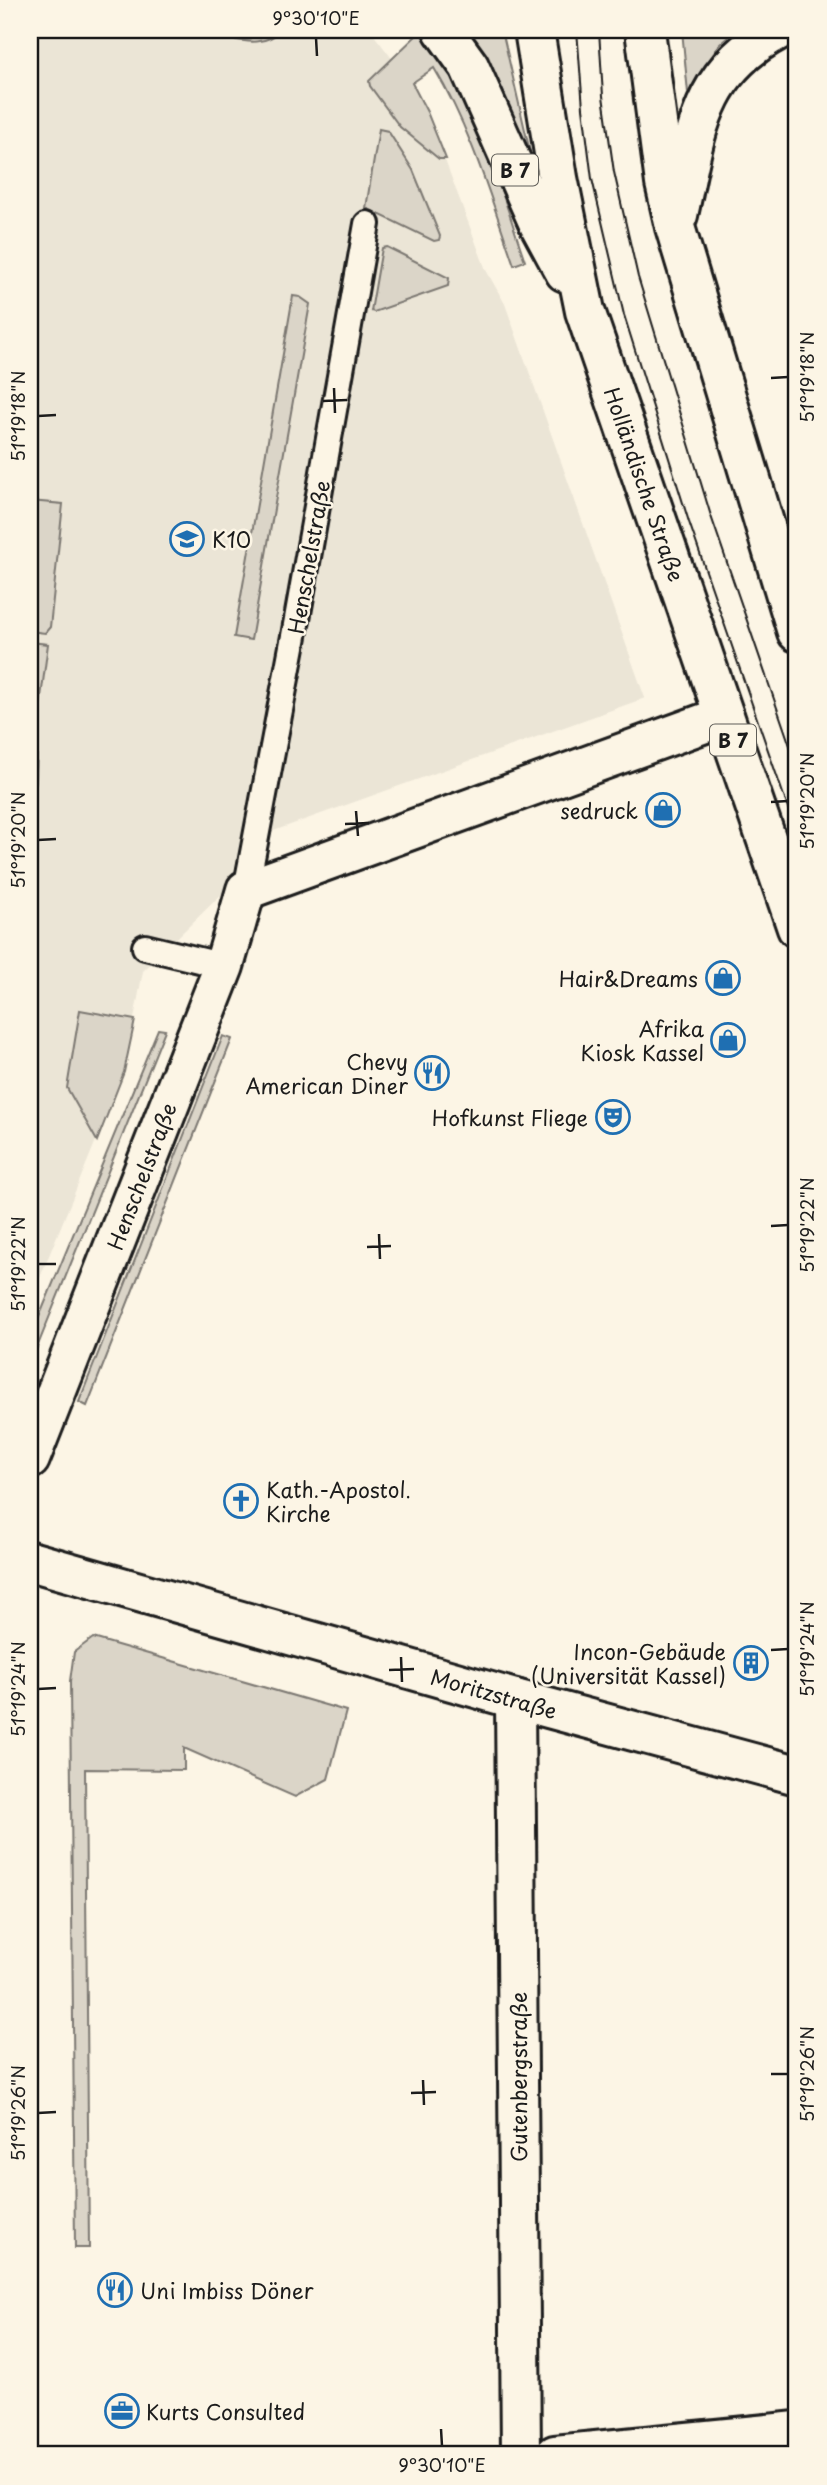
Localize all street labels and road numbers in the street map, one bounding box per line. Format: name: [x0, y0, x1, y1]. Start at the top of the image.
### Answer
road number: B 7: [492, 154, 538, 186]
street label: Holländische Straße: [597, 383, 693, 585]
street label: Henschelstraße: [279, 478, 337, 636]
road number: B 7: [710, 724, 756, 755]
street label: Henschelstraße: [98, 1098, 184, 1254]
street label: Moritzstraße: [427, 1660, 561, 1726]
street label: Gutenbergstraße: [502, 1992, 534, 2162]

